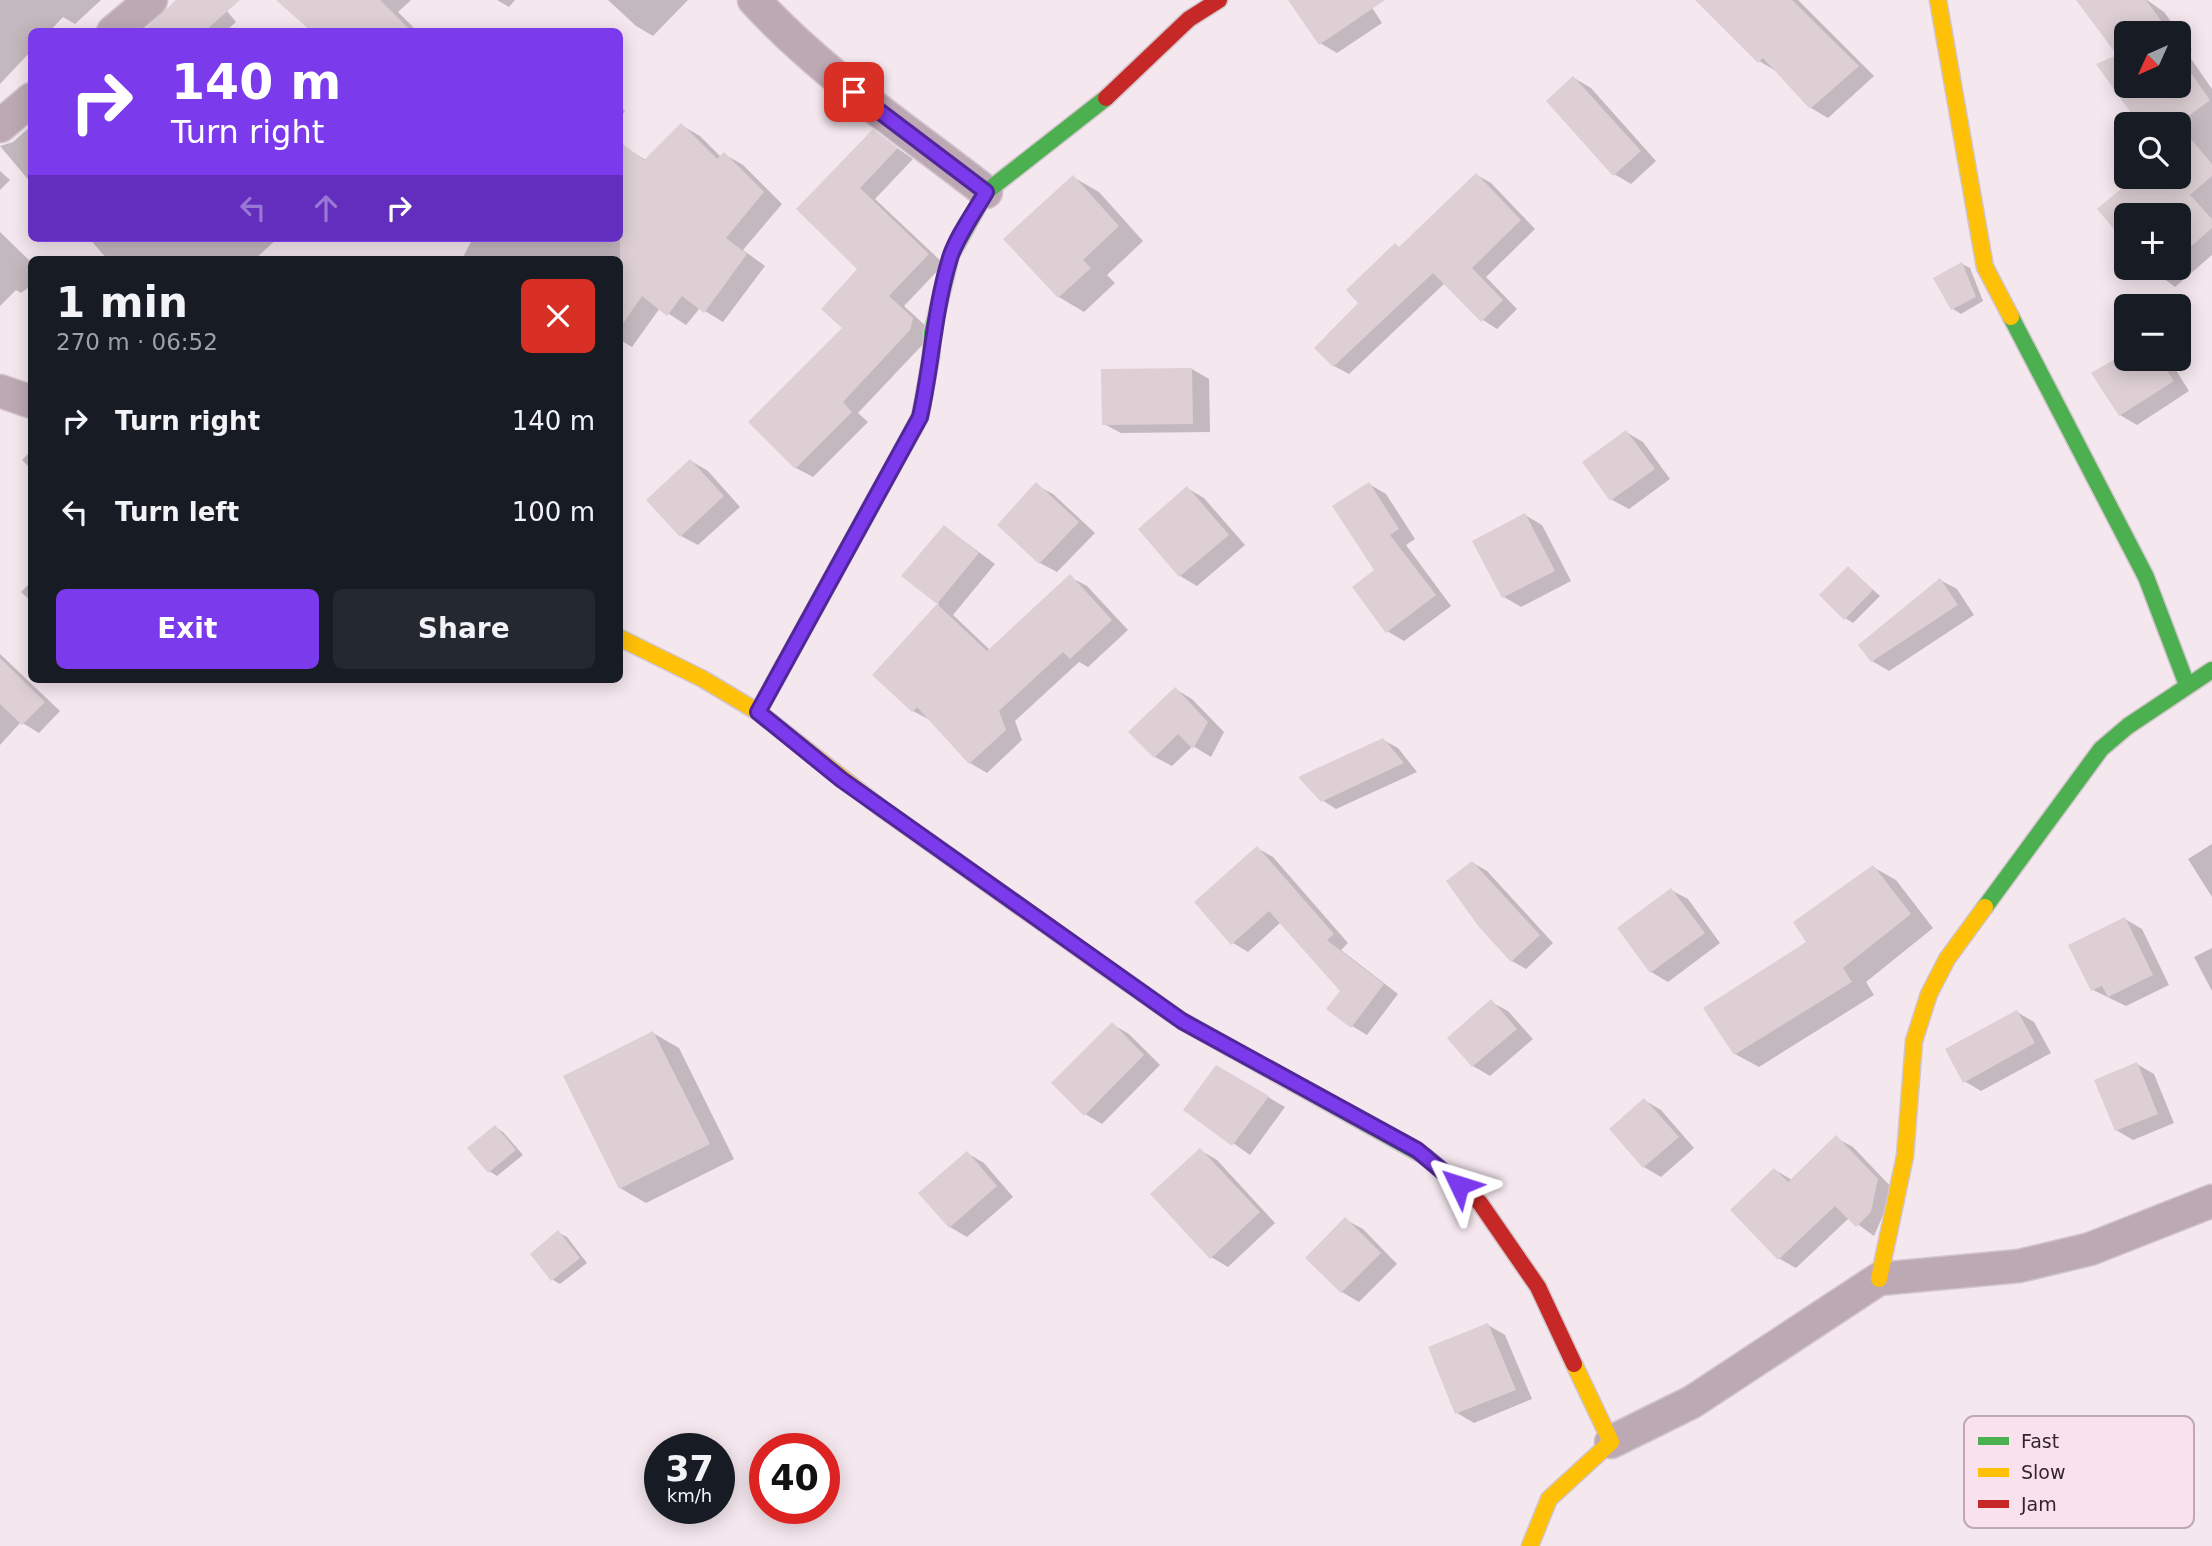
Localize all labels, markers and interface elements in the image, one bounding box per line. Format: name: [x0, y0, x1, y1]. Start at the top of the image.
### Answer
north arrow: [2114, 21, 2191, 98]
map controls: [2114, 21, 2191, 371]
text: 140 m: [171, 54, 341, 111]
icon: right: [56, 56, 147, 147]
pin: [824, 62, 884, 122]
icon: arrive: [835, 73, 873, 111]
button: search: [2114, 112, 2191, 189]
text: Turn right: [171, 113, 324, 151]
icon: left: [234, 189, 272, 227]
icon: ahead: [307, 189, 345, 227]
icon: right: [380, 189, 418, 227]
button: +: [2114, 203, 2191, 280]
text: 1 min: [56, 278, 188, 327]
button: close: [521, 279, 595, 353]
button: −: [2114, 294, 2191, 371]
text: 270 m · 06:52: [56, 329, 218, 355]
icon: right: [56, 402, 94, 440]
text: Turn right: [115, 406, 260, 436]
text: 140 m: [512, 406, 595, 436]
icon: left: [56, 493, 94, 531]
text: Turn left: [115, 497, 239, 527]
text: 100 m: [512, 497, 595, 527]
button: Exit: [56, 589, 319, 669]
button: Share: [333, 589, 595, 669]
position arrow: [1422, 1148, 1496, 1222]
legend: [1964, 1416, 2194, 1528]
text: Fast: [2021, 1430, 2059, 1452]
speed limit sign: 40: [749, 1433, 840, 1524]
text: 37: [665, 1449, 714, 1489]
text: Slow: [2021, 1461, 2066, 1483]
text: km/h: [667, 1485, 712, 1506]
text: Jam: [2020, 1493, 2057, 1515]

